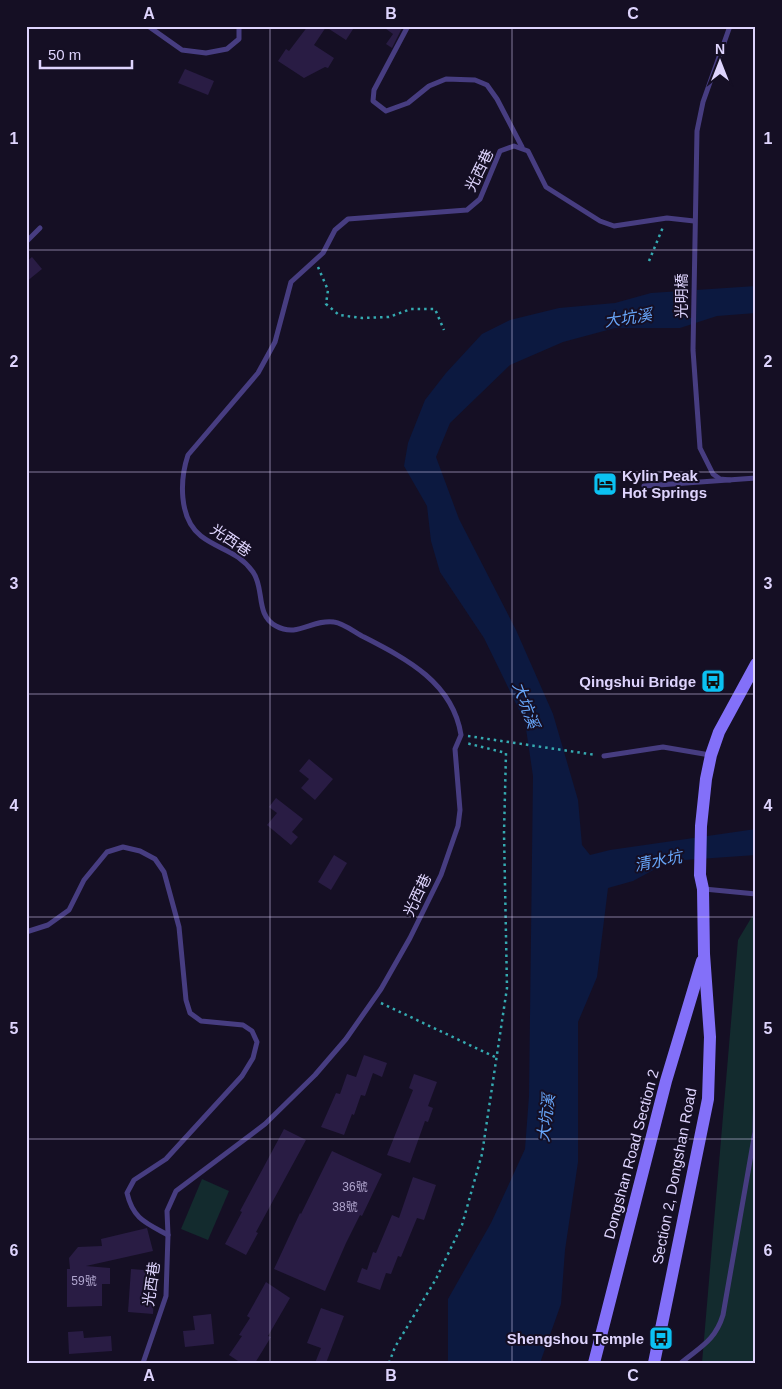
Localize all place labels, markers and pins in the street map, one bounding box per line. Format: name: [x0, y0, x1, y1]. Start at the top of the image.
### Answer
place label: Kylin Peak Hot Springs: [622, 467, 707, 501]
hotel icon: Kylin Peak Hot Springs: [592, 471, 618, 497]
bus stop icon: Qingshui Bridge: [700, 668, 726, 694]
place label: Qingshui Bridge: [579, 673, 696, 690]
bus stop icon: Shengshou Temple: [648, 1325, 674, 1351]
place label: Shengshou Temple: [507, 1330, 644, 1347]

